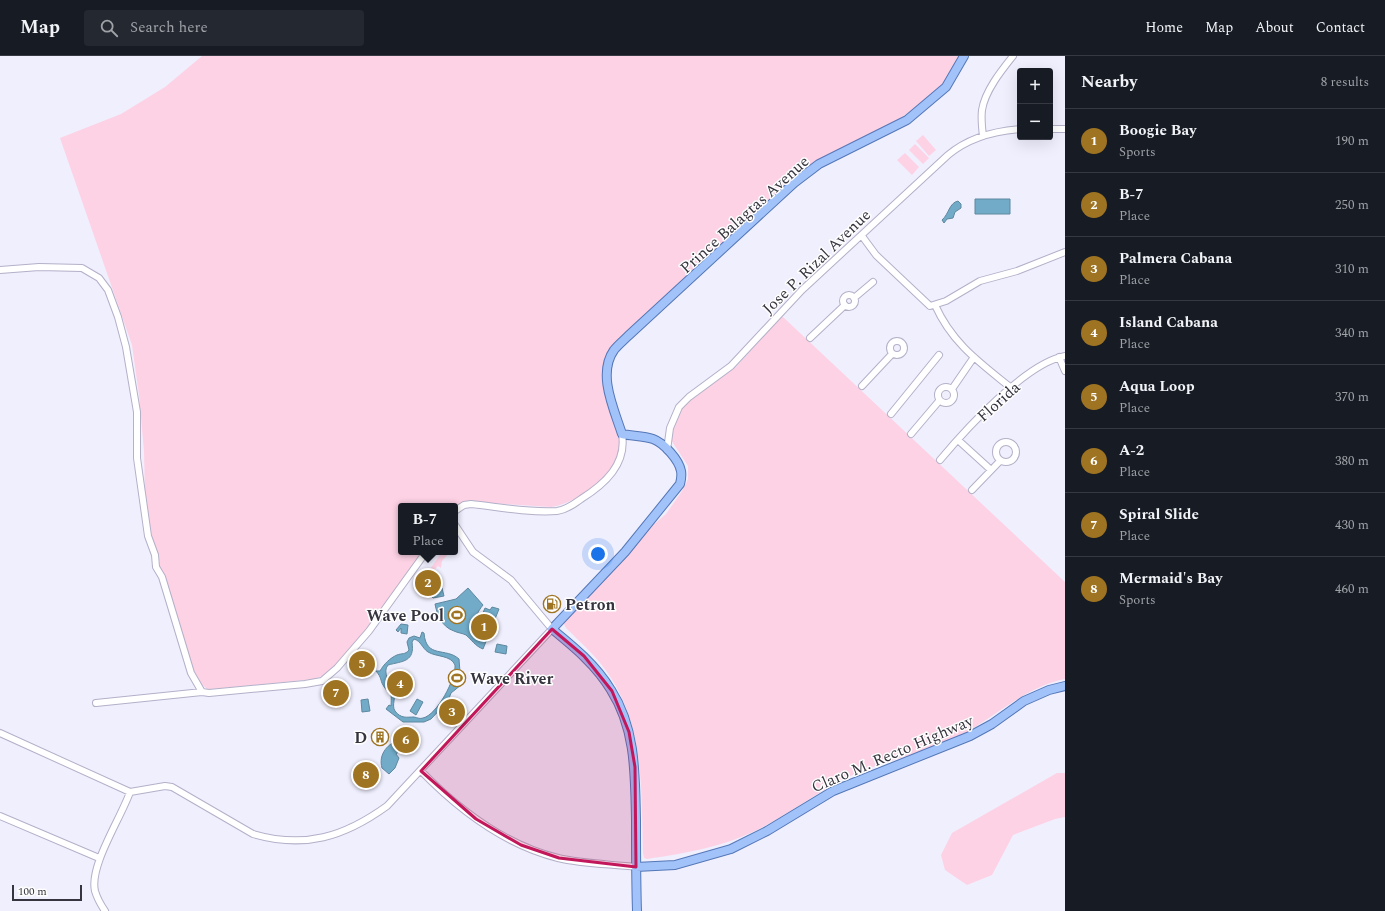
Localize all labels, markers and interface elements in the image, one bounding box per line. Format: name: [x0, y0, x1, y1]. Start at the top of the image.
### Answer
search box: [84, 10, 364, 46]
text: Map: [20, 13, 60, 42]
text: Search here: [130, 16, 208, 39]
icon: search: [98, 17, 120, 39]
text: Home: [1145, 17, 1183, 38]
text: Map: [1205, 17, 1233, 38]
text: About: [1255, 17, 1294, 38]
text: Contact: [1316, 17, 1365, 38]
map controls: [1017, 68, 1053, 140]
button: +: [1017, 68, 1053, 104]
text: Nearby: [1081, 69, 1137, 95]
text: 8 results: [1321, 72, 1369, 92]
button: −: [1017, 104, 1053, 140]
text: Boogie Bay: [1119, 119, 1196, 142]
text: 1: [1090, 131, 1098, 151]
text: 190 m: [1335, 131, 1369, 151]
text: Sports: [1119, 142, 1156, 162]
street label: Prince Balagtas Avenue: [675, 150, 815, 279]
text: B-7: [1119, 183, 1144, 206]
text: 2: [1090, 195, 1098, 215]
text: 250 m: [1335, 195, 1369, 215]
street label: Jose P. Rizal Avenue: [757, 204, 876, 320]
text: Place: [1119, 206, 1150, 226]
text: Palmera Cabana: [1119, 247, 1232, 270]
text: 3: [1090, 259, 1098, 279]
text: 310 m: [1335, 259, 1369, 279]
text: Place: [1119, 270, 1150, 290]
text: Island Cabana: [1119, 311, 1218, 334]
text: 4: [1090, 323, 1098, 343]
text: 340 m: [1335, 323, 1369, 343]
text: Place: [1119, 334, 1150, 354]
text: Aqua Loop: [1119, 375, 1195, 398]
street label: Florida: [972, 376, 1026, 428]
text: 5: [1090, 387, 1098, 407]
text: 370 m: [1335, 387, 1369, 407]
text: Place: [1119, 398, 1150, 418]
text: A-2: [1119, 439, 1144, 462]
text: 6: [1090, 451, 1098, 471]
text: 380 m: [1335, 451, 1369, 471]
text: Place: [1119, 462, 1150, 482]
popup: [398, 503, 458, 555]
text: Spiral Slide: [1119, 503, 1199, 526]
text: B-7: [413, 508, 437, 531]
text: 7: [1090, 515, 1098, 535]
text: 430 m: [1335, 515, 1369, 535]
text: Place: [1119, 526, 1150, 546]
text: Place: [413, 531, 444, 551]
your location: [588, 544, 608, 564]
text: Mermaid's Bay: [1119, 567, 1222, 590]
pin: 2: [415, 568, 441, 598]
text: 8: [1090, 579, 1098, 599]
text: 460 m: [1335, 579, 1369, 599]
text: Sports: [1119, 590, 1156, 610]
place label: Petron: [565, 593, 615, 617]
fuel station icon: Petron: [542, 594, 562, 614]
place label: Wave Pool: [366, 604, 444, 628]
sports icon: Wave Pool: [447, 605, 467, 625]
pin: 1: [471, 612, 497, 642]
pin: 5: [349, 649, 375, 679]
place label: Wave River: [470, 667, 554, 691]
sports icon: Wave River: [447, 668, 467, 688]
pin: 4: [387, 669, 413, 699]
pin: 7: [323, 678, 349, 708]
pin: 3: [439, 697, 465, 727]
street label: Claro M. Recto Highway: [808, 708, 978, 799]
pin: 6: [393, 725, 419, 755]
place label: D: [354, 726, 367, 750]
building icon: D: [370, 727, 390, 747]
pin: 8: [353, 760, 379, 790]
scale bar: [12, 883, 82, 902]
text: 100 m: [18, 883, 47, 900]

